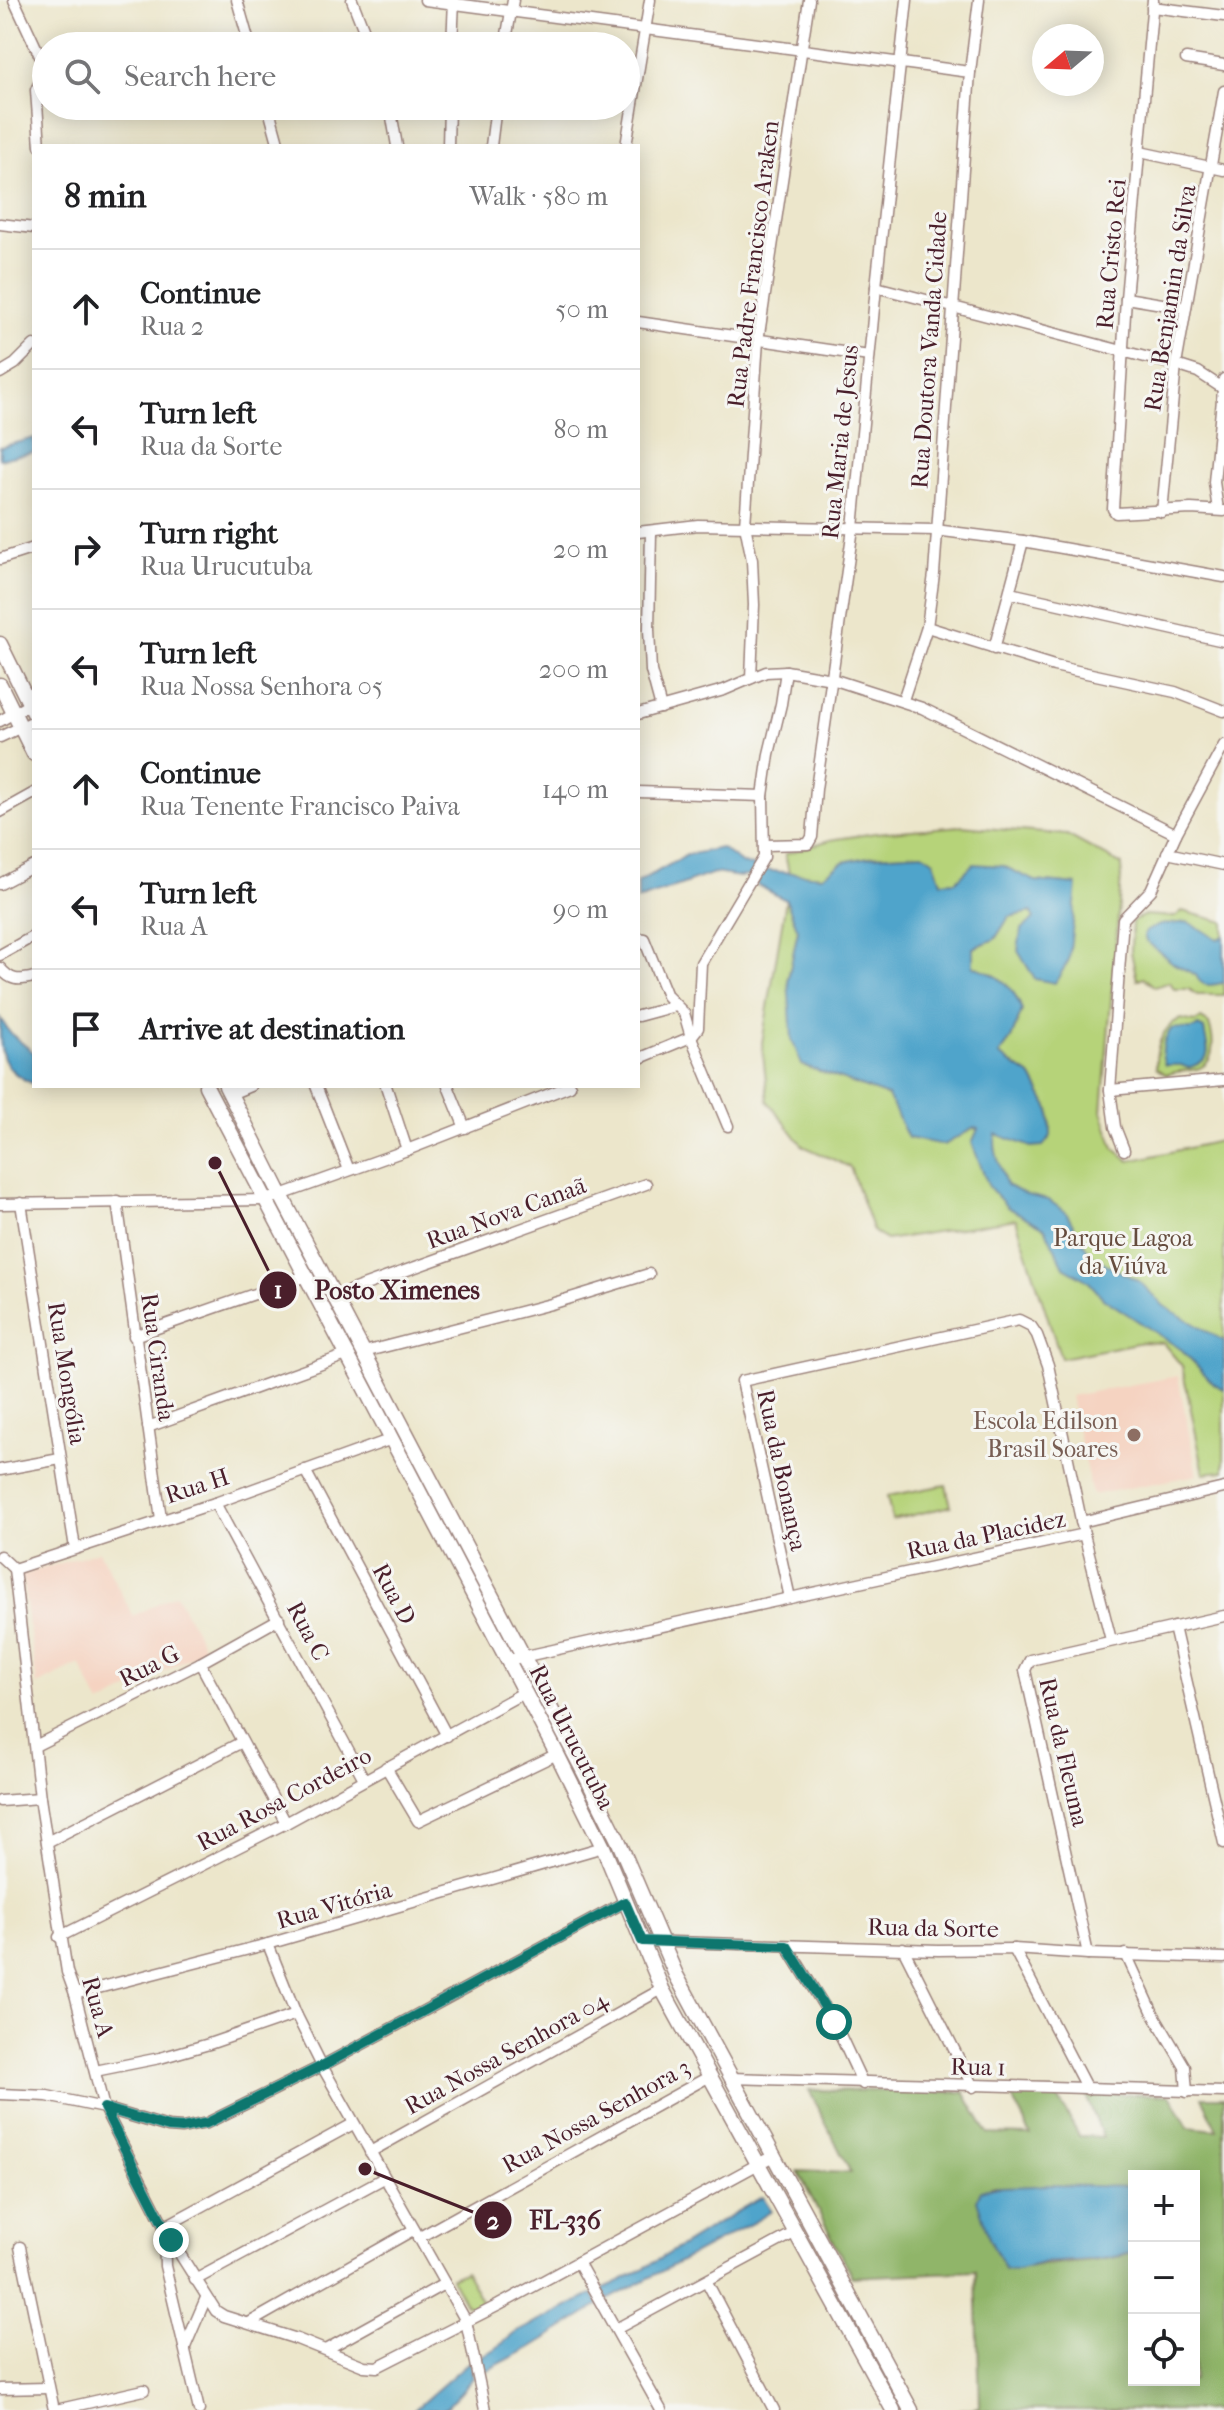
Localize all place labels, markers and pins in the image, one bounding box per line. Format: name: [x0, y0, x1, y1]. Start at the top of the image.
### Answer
callout: Posto Ximenes: [258, 1265, 496, 1315]
place label: Escola Edilson Brasil Soares: [973, 1407, 1118, 1463]
marker: Escola Edilson Brasil Soares: [1125, 1426, 1143, 1444]
callout: FL-336: [473, 2195, 617, 2245]

